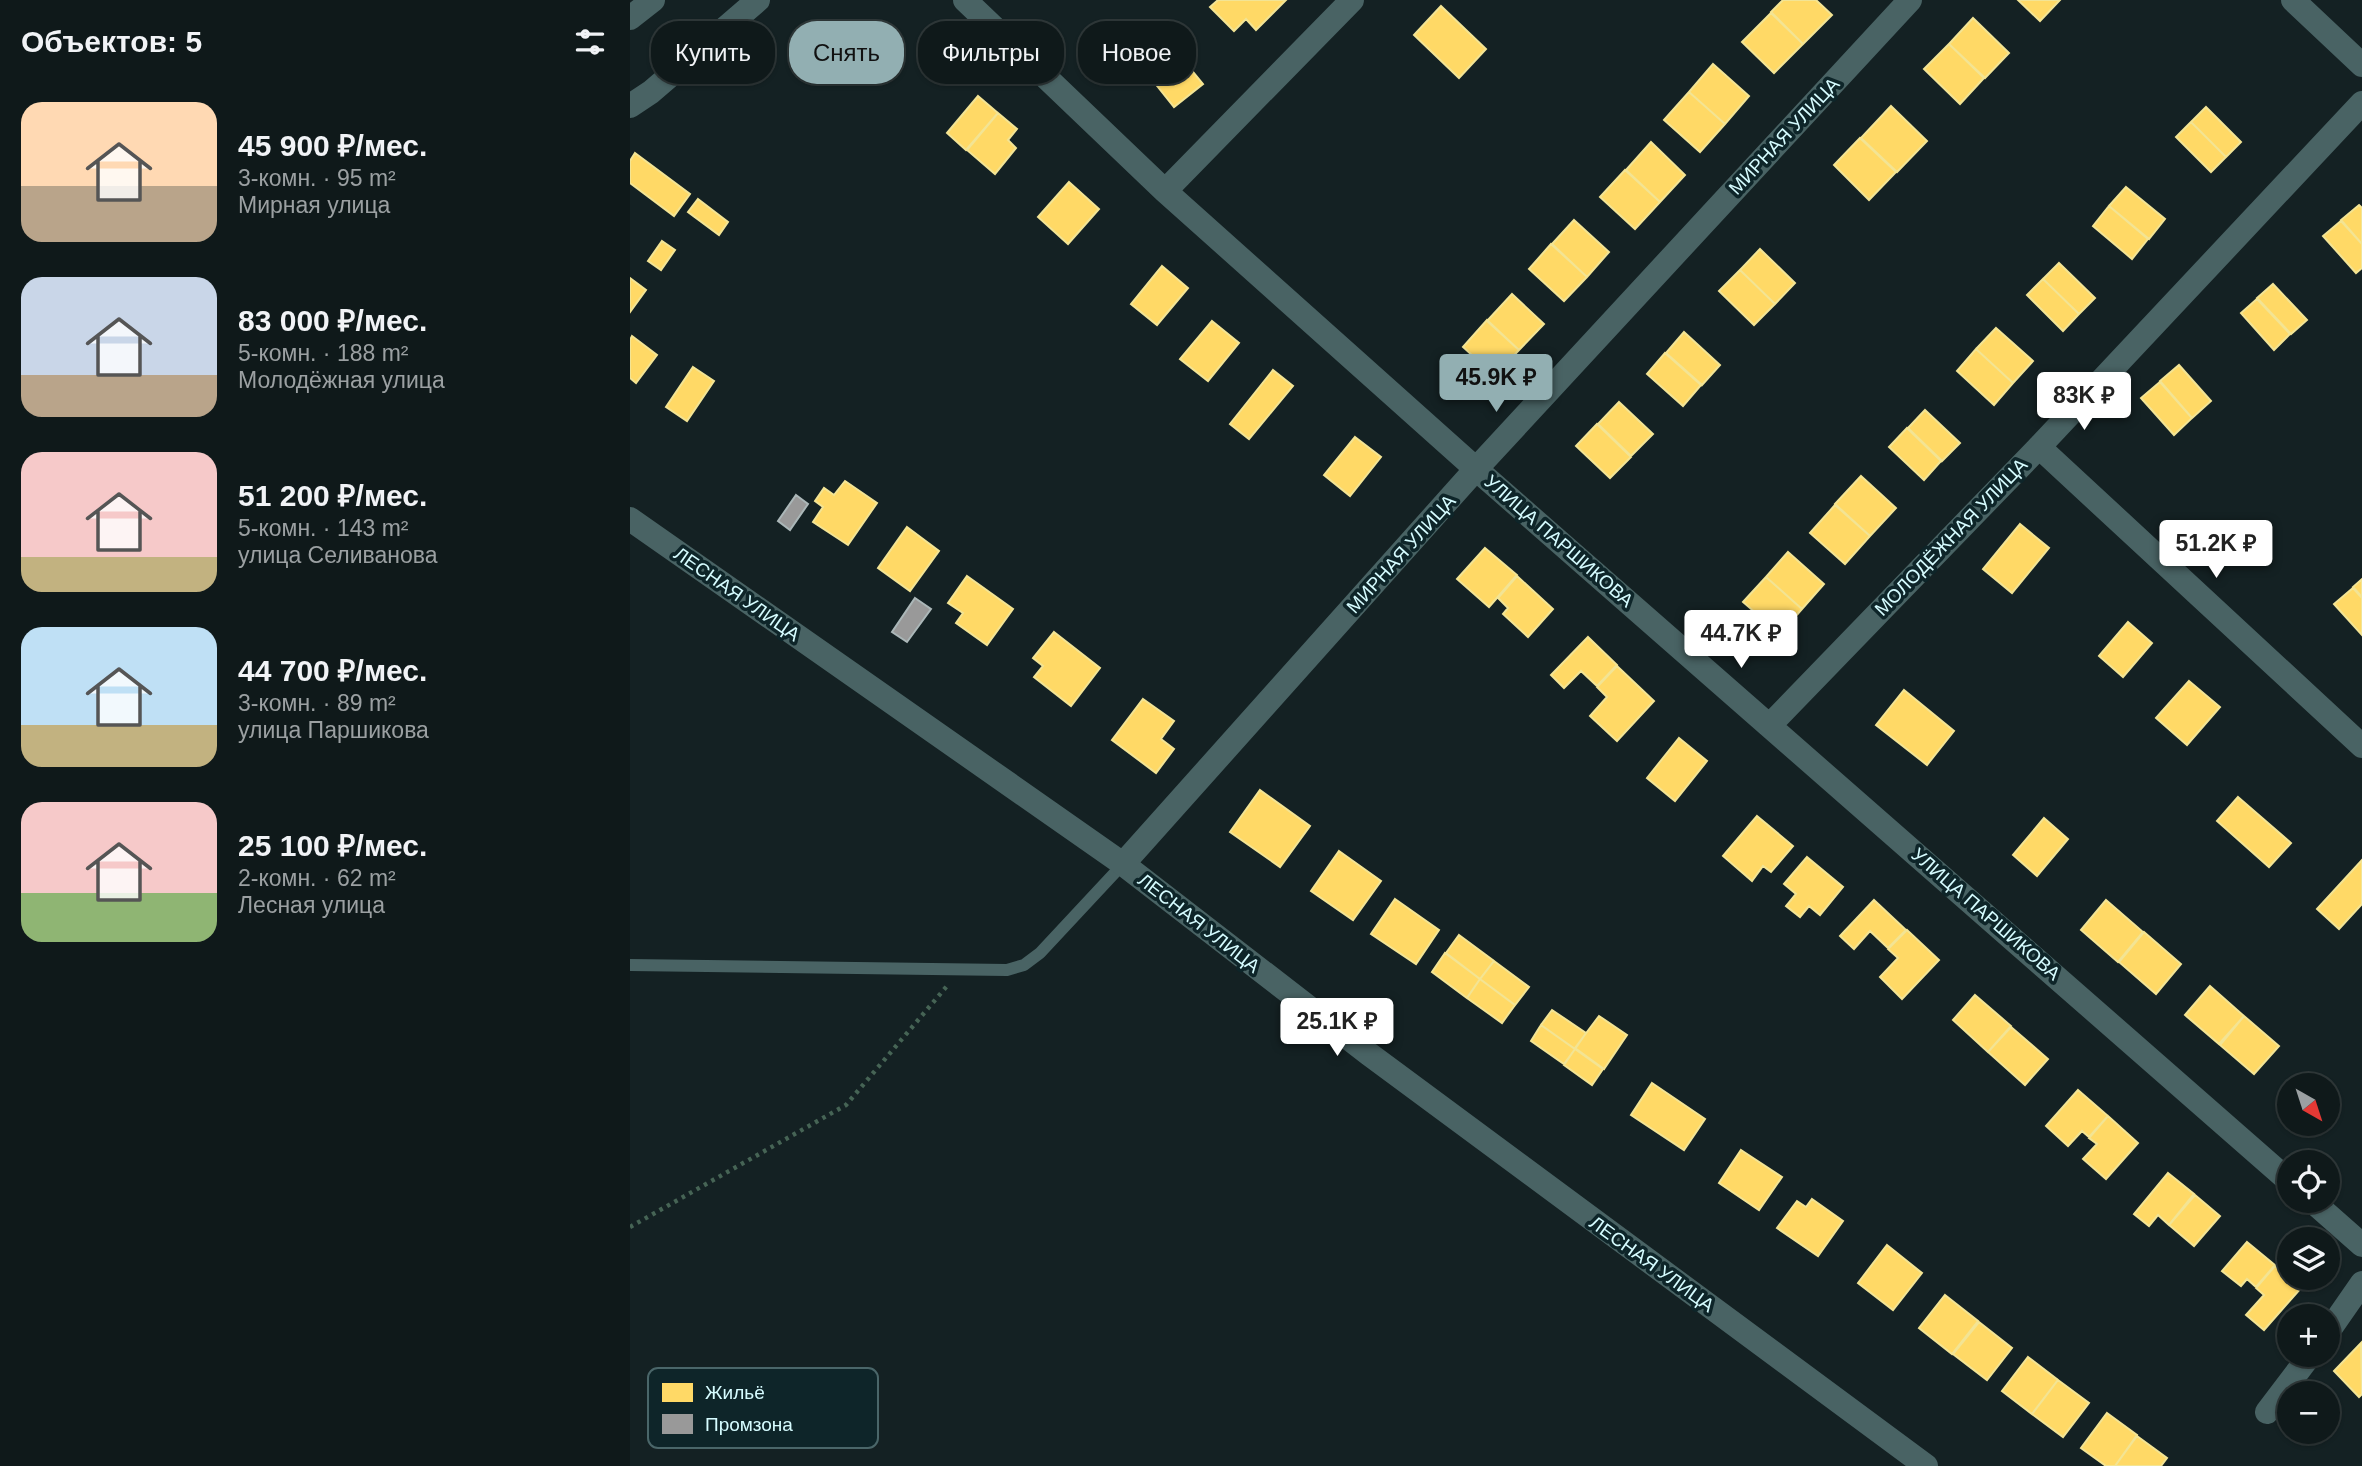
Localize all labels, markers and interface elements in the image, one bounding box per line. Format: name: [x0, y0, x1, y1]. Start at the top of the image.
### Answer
chip: Купить: [651, 21, 775, 84]
chip: Снять: [789, 21, 904, 84]
chip: Фильтры: [918, 21, 1064, 84]
chip: Новое: [1078, 21, 1196, 84]
icon: filters: [571, 23, 609, 61]
text: Объектов: 5: [21, 25, 202, 58]
street label: МИРНАЯ УЛИЦА: [1725, 73, 1844, 199]
text: 45 900 ₽/мес.: [238, 129, 427, 162]
icon: home: [77, 130, 161, 214]
text: 3-комн. · 95 m²: [238, 165, 396, 191]
text: Мирная улица: [238, 192, 390, 218]
text: 83 000 ₽/мес.: [238, 304, 427, 337]
icon: home: [77, 305, 161, 389]
text: 5-комн. · 188 m²: [238, 340, 409, 366]
pin: 45.9K ₽: [1431, 354, 1561, 414]
text: 45.9K ₽: [1455, 364, 1537, 390]
text: Молодёжная улица: [238, 367, 445, 393]
pin: 83K ₽: [2035, 372, 2133, 432]
text: 83K ₽: [2053, 382, 2115, 408]
street label: МОЛОДЁЖНАЯ УЛИЦА: [1871, 454, 2032, 620]
street label: УЛИЦА ПАРШИКОВА: [1480, 471, 1638, 611]
text: 51 200 ₽/мес.: [238, 479, 427, 512]
icon: home: [77, 480, 161, 564]
street label: МИРНАЯ УЛИЦА: [1342, 490, 1460, 617]
text: 5-комн. · 143 m²: [238, 515, 409, 541]
pin: 51.2K ₽: [2151, 520, 2281, 580]
text: 51.2K ₽: [2175, 530, 2257, 556]
text: улица Селиванова: [238, 542, 438, 568]
street label: ЛЕСНАЯ УЛИЦА: [670, 543, 804, 645]
pin: 44.7K ₽: [1676, 610, 1806, 670]
text: 44.7K ₽: [1700, 620, 1782, 646]
text: 44 700 ₽/мес.: [238, 654, 427, 687]
icon: home: [77, 655, 161, 739]
text: 3-комн. · 89 m²: [238, 690, 396, 716]
text: улица Паршикова: [238, 717, 429, 743]
text: 25 100 ₽/мес.: [238, 829, 427, 862]
icon: home: [77, 830, 161, 914]
street label: УЛИЦА ПАРШИКОВА: [1907, 844, 2065, 984]
text: 2-комн. · 62 m²: [238, 865, 396, 891]
street label: ЛЕСНАЯ УЛИЦА: [1134, 869, 1264, 977]
text: Лесная улица: [238, 892, 385, 918]
pin: 25.1K ₽: [1272, 998, 1402, 1058]
text: 25.1K ₽: [1296, 1008, 1378, 1034]
north arrow: [2277, 1073, 2340, 1136]
map controls: [2277, 1073, 2340, 1444]
button: locate: [2277, 1150, 2340, 1213]
street label: ЛЕСНАЯ УЛИЦА: [1586, 1212, 1719, 1316]
button: layers: [2277, 1227, 2340, 1290]
button: +: [2277, 1304, 2340, 1367]
legend: [648, 1368, 878, 1448]
button: −: [2277, 1381, 2340, 1444]
text: Жильё: [705, 1382, 765, 1403]
text: Промзона: [705, 1414, 793, 1435]

